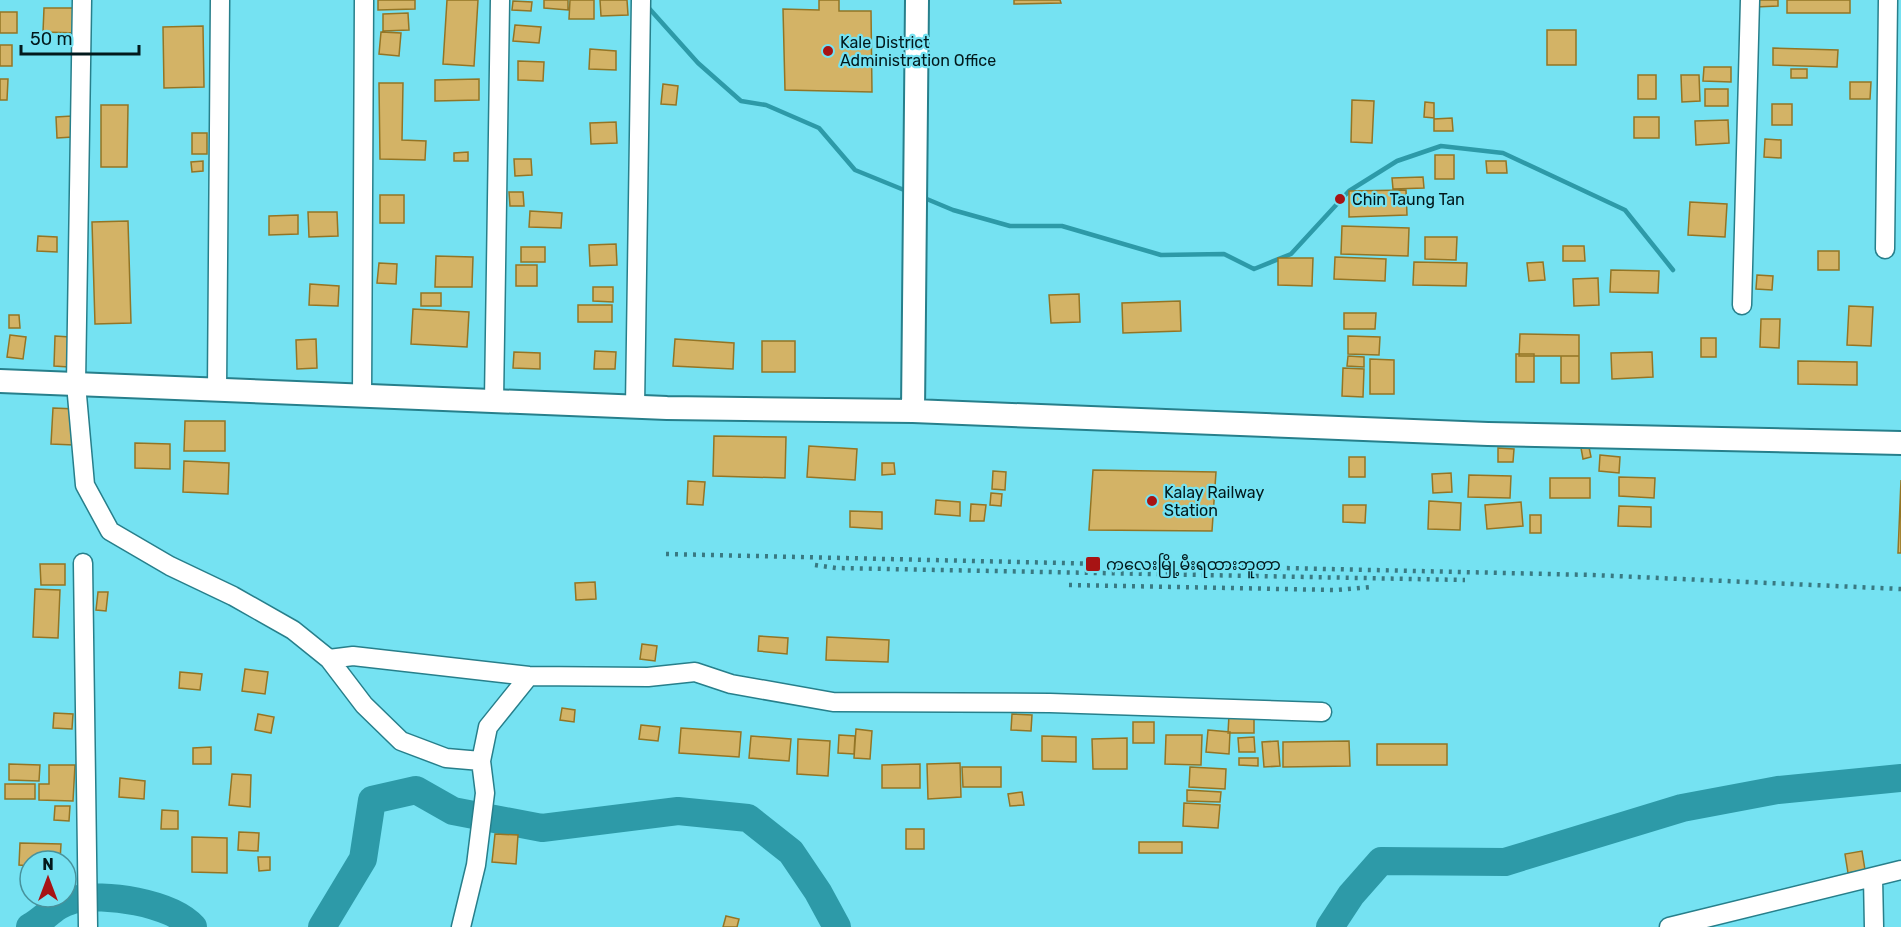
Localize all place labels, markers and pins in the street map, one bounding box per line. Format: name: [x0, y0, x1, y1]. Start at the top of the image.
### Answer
place label: Kale District Administration Office: [840, 33, 996, 70]
marker: Kale District Administration Office: [821, 44, 835, 58]
place label: Chin Taung Tan: [1352, 190, 1465, 209]
marker: Chin Taung Tan: [1333, 192, 1347, 206]
place label: Kalay Railway Station: [1164, 483, 1265, 520]
marker: Kalay Railway Station: [1145, 494, 1159, 508]
place label: ကလေးမြို့မီးရထားဘူတာ: [1106, 553, 1281, 579]
marker: ကလေးမြို့မီးရထားဘူတာ: [1084, 555, 1102, 573]

